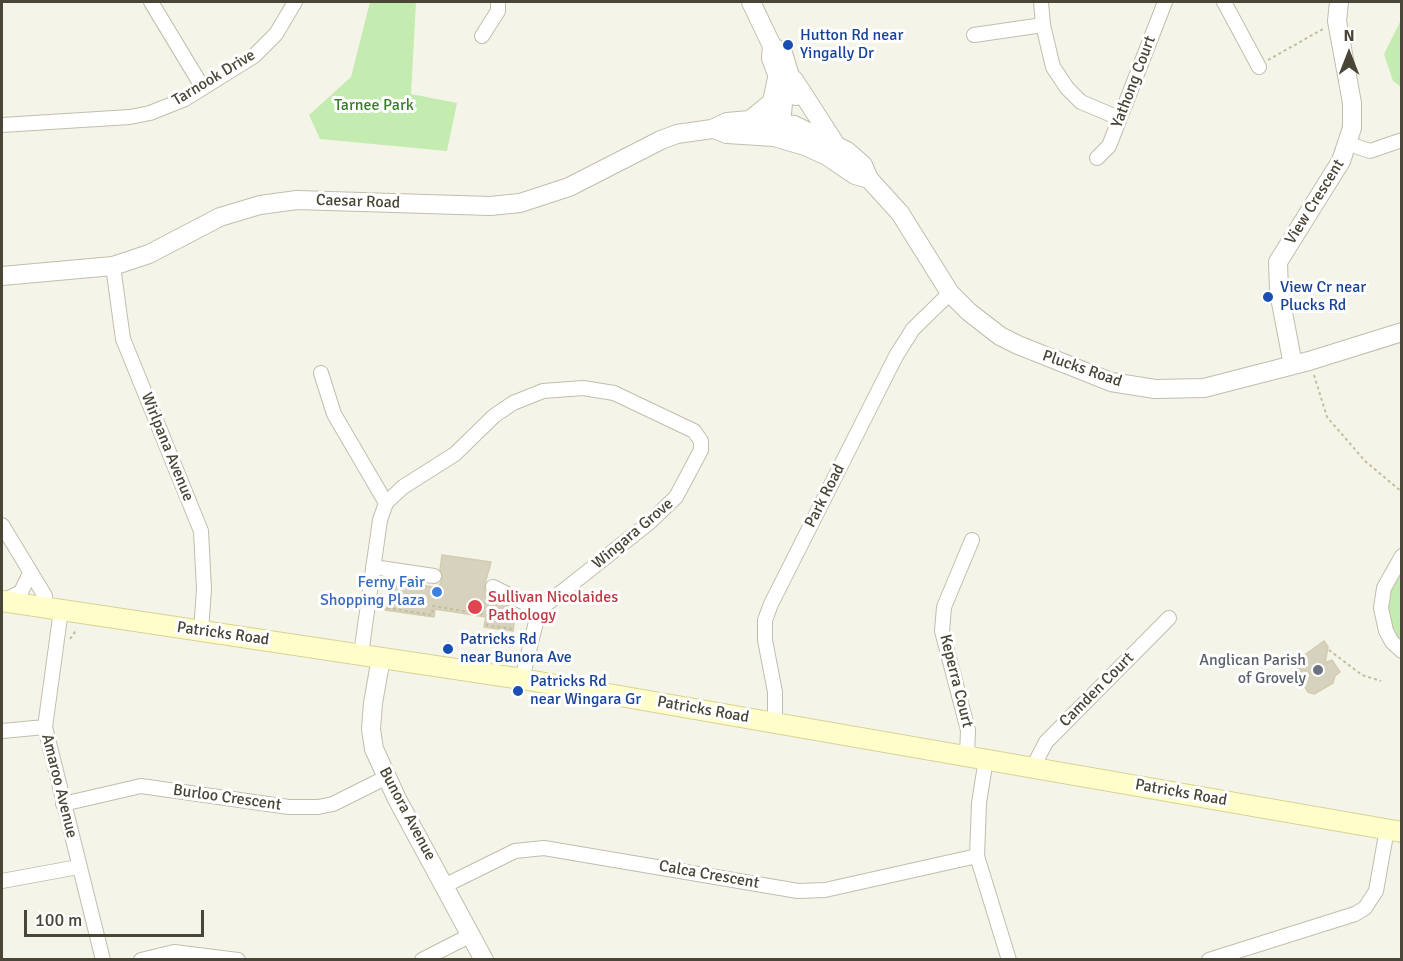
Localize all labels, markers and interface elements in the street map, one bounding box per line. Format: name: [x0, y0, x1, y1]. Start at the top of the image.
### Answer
north arrow: [1319, 24, 1379, 84]
place label: Hutton Rd near Yingally Dr: [800, 26, 903, 64]
text: N: [1343, 26, 1355, 46]
street label: Yathong Court: [1108, 33, 1160, 131]
marker: Hutton Rd near Yingally Dr: [781, 38, 795, 52]
street label: Tarnook Drive: [169, 46, 259, 110]
park label: Tarnee Park: [334, 96, 414, 116]
street label: View Crescent: [1281, 156, 1349, 248]
street label: Caesar Road: [316, 191, 400, 213]
place label: View Cr near Plucks Rd: [1280, 278, 1366, 316]
marker: View Cr near Plucks Rd: [1261, 290, 1275, 304]
street label: Plucks Road: [1040, 346, 1124, 392]
street label: Wirlpana Avenue: [136, 390, 198, 504]
street label: Park Road: [801, 461, 849, 531]
street label: Wingara Grove: [589, 495, 677, 573]
place label: Ferny Fair Shopping Plaza: [320, 573, 425, 611]
marker: Ferny Fair Shopping Plaza: [430, 585, 444, 599]
place label: Sullivan Nicolaides Pathology: [488, 588, 618, 626]
marker: Sullivan Nicolaides Pathology: [466, 598, 484, 616]
street label: Patricks Road: [176, 618, 270, 650]
place label: Patricks Rd near Bunora Ave: [460, 630, 572, 668]
street label: Keperra Court: [935, 632, 977, 730]
marker: Patricks Rd near Bunora Ave: [441, 642, 455, 656]
street label: Camden Court: [1056, 649, 1138, 731]
place label: Anglican Parish of Grovely: [1199, 651, 1306, 689]
marker: Anglican Parish of Grovely: [1311, 663, 1325, 677]
place label: Patricks Rd near Wingara Gr: [530, 672, 641, 710]
marker: Patricks Rd near Wingara Gr: [511, 684, 525, 698]
street label: Patricks Road: [655, 692, 751, 728]
street label: Amaroo Avenue: [37, 732, 81, 840]
street label: Bunora Avenue: [374, 764, 440, 864]
street label: Patricks Road: [1133, 775, 1229, 811]
street label: Burloo Crescent: [172, 781, 282, 815]
street label: Calca Crescent: [657, 857, 761, 893]
scale bar: [27, 898, 207, 936]
text: 100 m: [35, 909, 82, 931]

